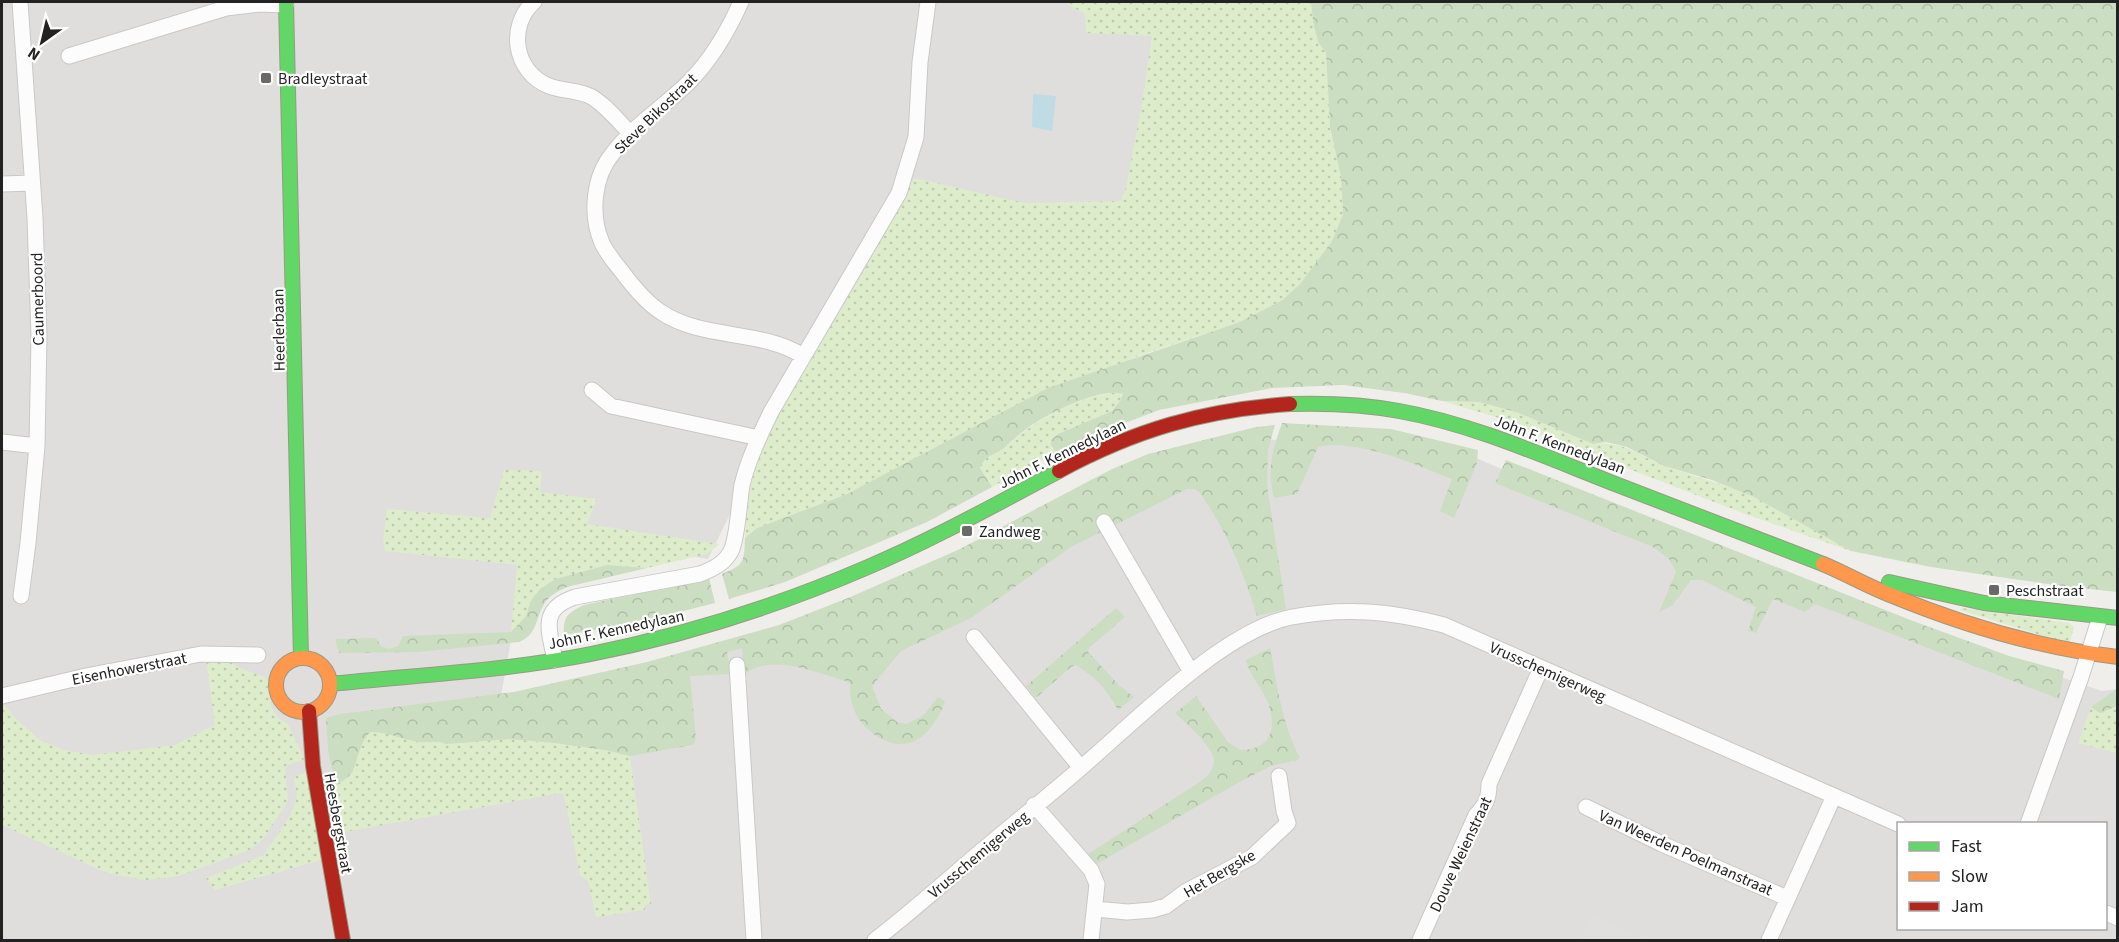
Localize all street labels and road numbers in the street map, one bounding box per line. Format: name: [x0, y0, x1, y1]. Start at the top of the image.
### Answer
street label: Steve Bikostraat: [609, 68, 703, 159]
street label: Caumerboord: [26, 252, 50, 346]
street label: Heerlerbaan: [267, 288, 291, 372]
street label: John F. Kennedylaan: [1491, 410, 1628, 480]
street label: John F. Kennedylaan: [995, 414, 1130, 494]
street label: John F. Kennedylaan: [546, 605, 686, 655]
street label: Vrusschemigerweg: [1486, 636, 1609, 708]
street label: Eisenhowerstraat: [70, 647, 189, 691]
street label: Heesbergstraat: [318, 771, 358, 876]
street label: Douve Weienstraat: [1424, 793, 1498, 916]
street label: Van Weerden Poelmanstraat: [1595, 805, 1777, 901]
street label: Vrusschemigerweg: [923, 806, 1034, 904]
street label: Het Bergske: [1179, 844, 1260, 903]

